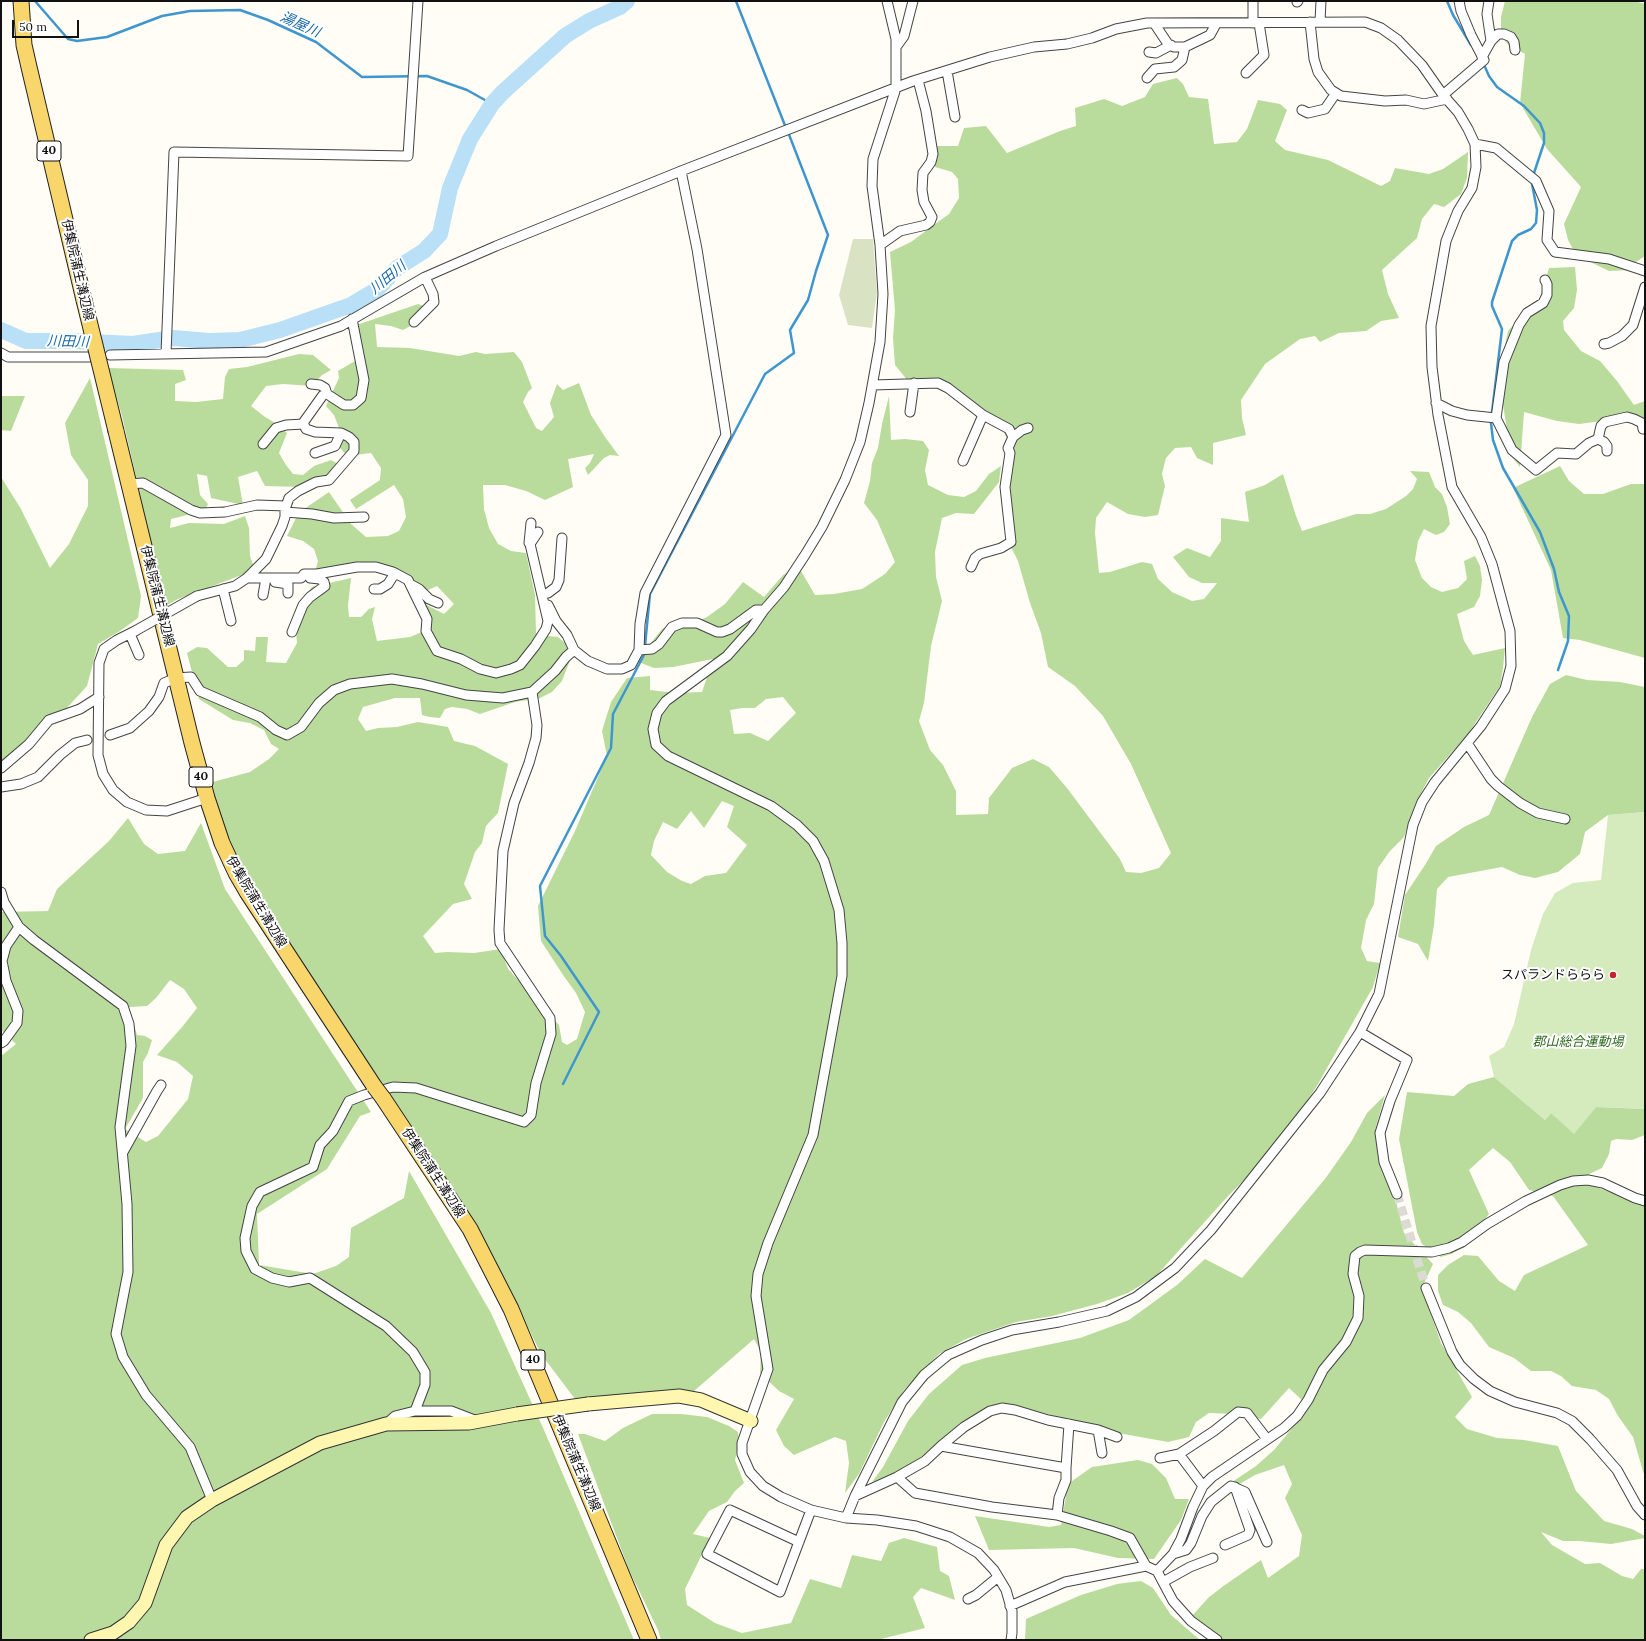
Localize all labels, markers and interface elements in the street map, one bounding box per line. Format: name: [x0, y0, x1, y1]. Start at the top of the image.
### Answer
water label: 湯屋川: [277, 9, 323, 41]
scale bar: [14, 12, 81, 38]
text: 50 m: [19, 19, 47, 34]
road number: 40: [37, 141, 61, 161]
street label: 伊集院蒲生溝辺線: [58, 218, 96, 322]
water label: 川田川: [367, 258, 409, 298]
water label: 川田川: [47, 333, 89, 351]
street label: 伊集院蒲生溝辺線: [137, 544, 177, 648]
road number: 40: [189, 767, 213, 787]
street label: 伊集院蒲生溝辺線: [223, 853, 289, 951]
place label: スパランドららら: [1501, 967, 1605, 983]
marker: スパランドららら: [1608, 970, 1618, 980]
park label: 郡山総合運動場: [1533, 1034, 1623, 1050]
street label: 伊集院蒲生溝辺線: [398, 1125, 468, 1221]
road number: 40: [521, 1350, 545, 1370]
street label: 伊集院蒲生溝辺線: [549, 1412, 603, 1514]

